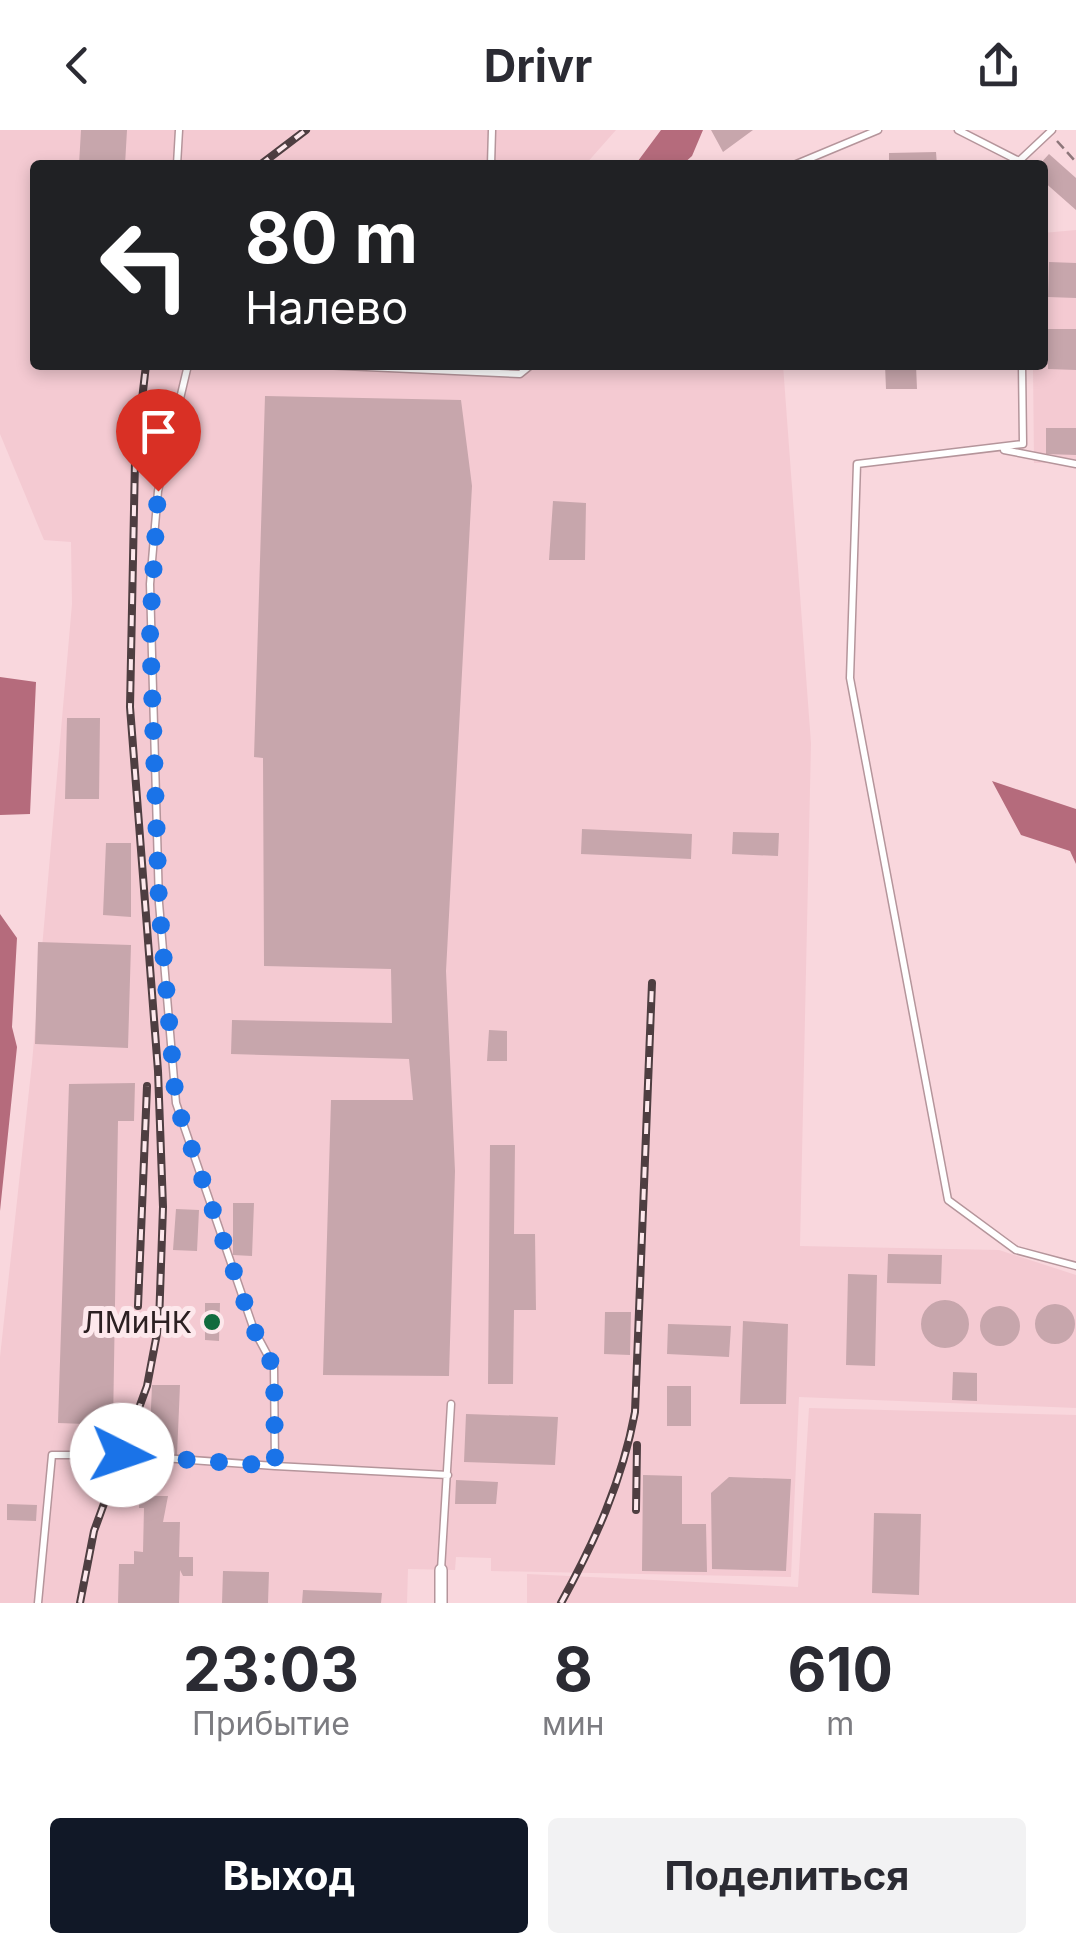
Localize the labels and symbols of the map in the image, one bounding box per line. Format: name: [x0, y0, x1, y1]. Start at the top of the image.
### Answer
pin: [116, 389, 201, 492]
place label: ЛМиНК: [82, 1304, 192, 1340]
marker: ЛМиНК: [201, 1311, 223, 1333]
position arrow: [70, 1403, 174, 1507]

